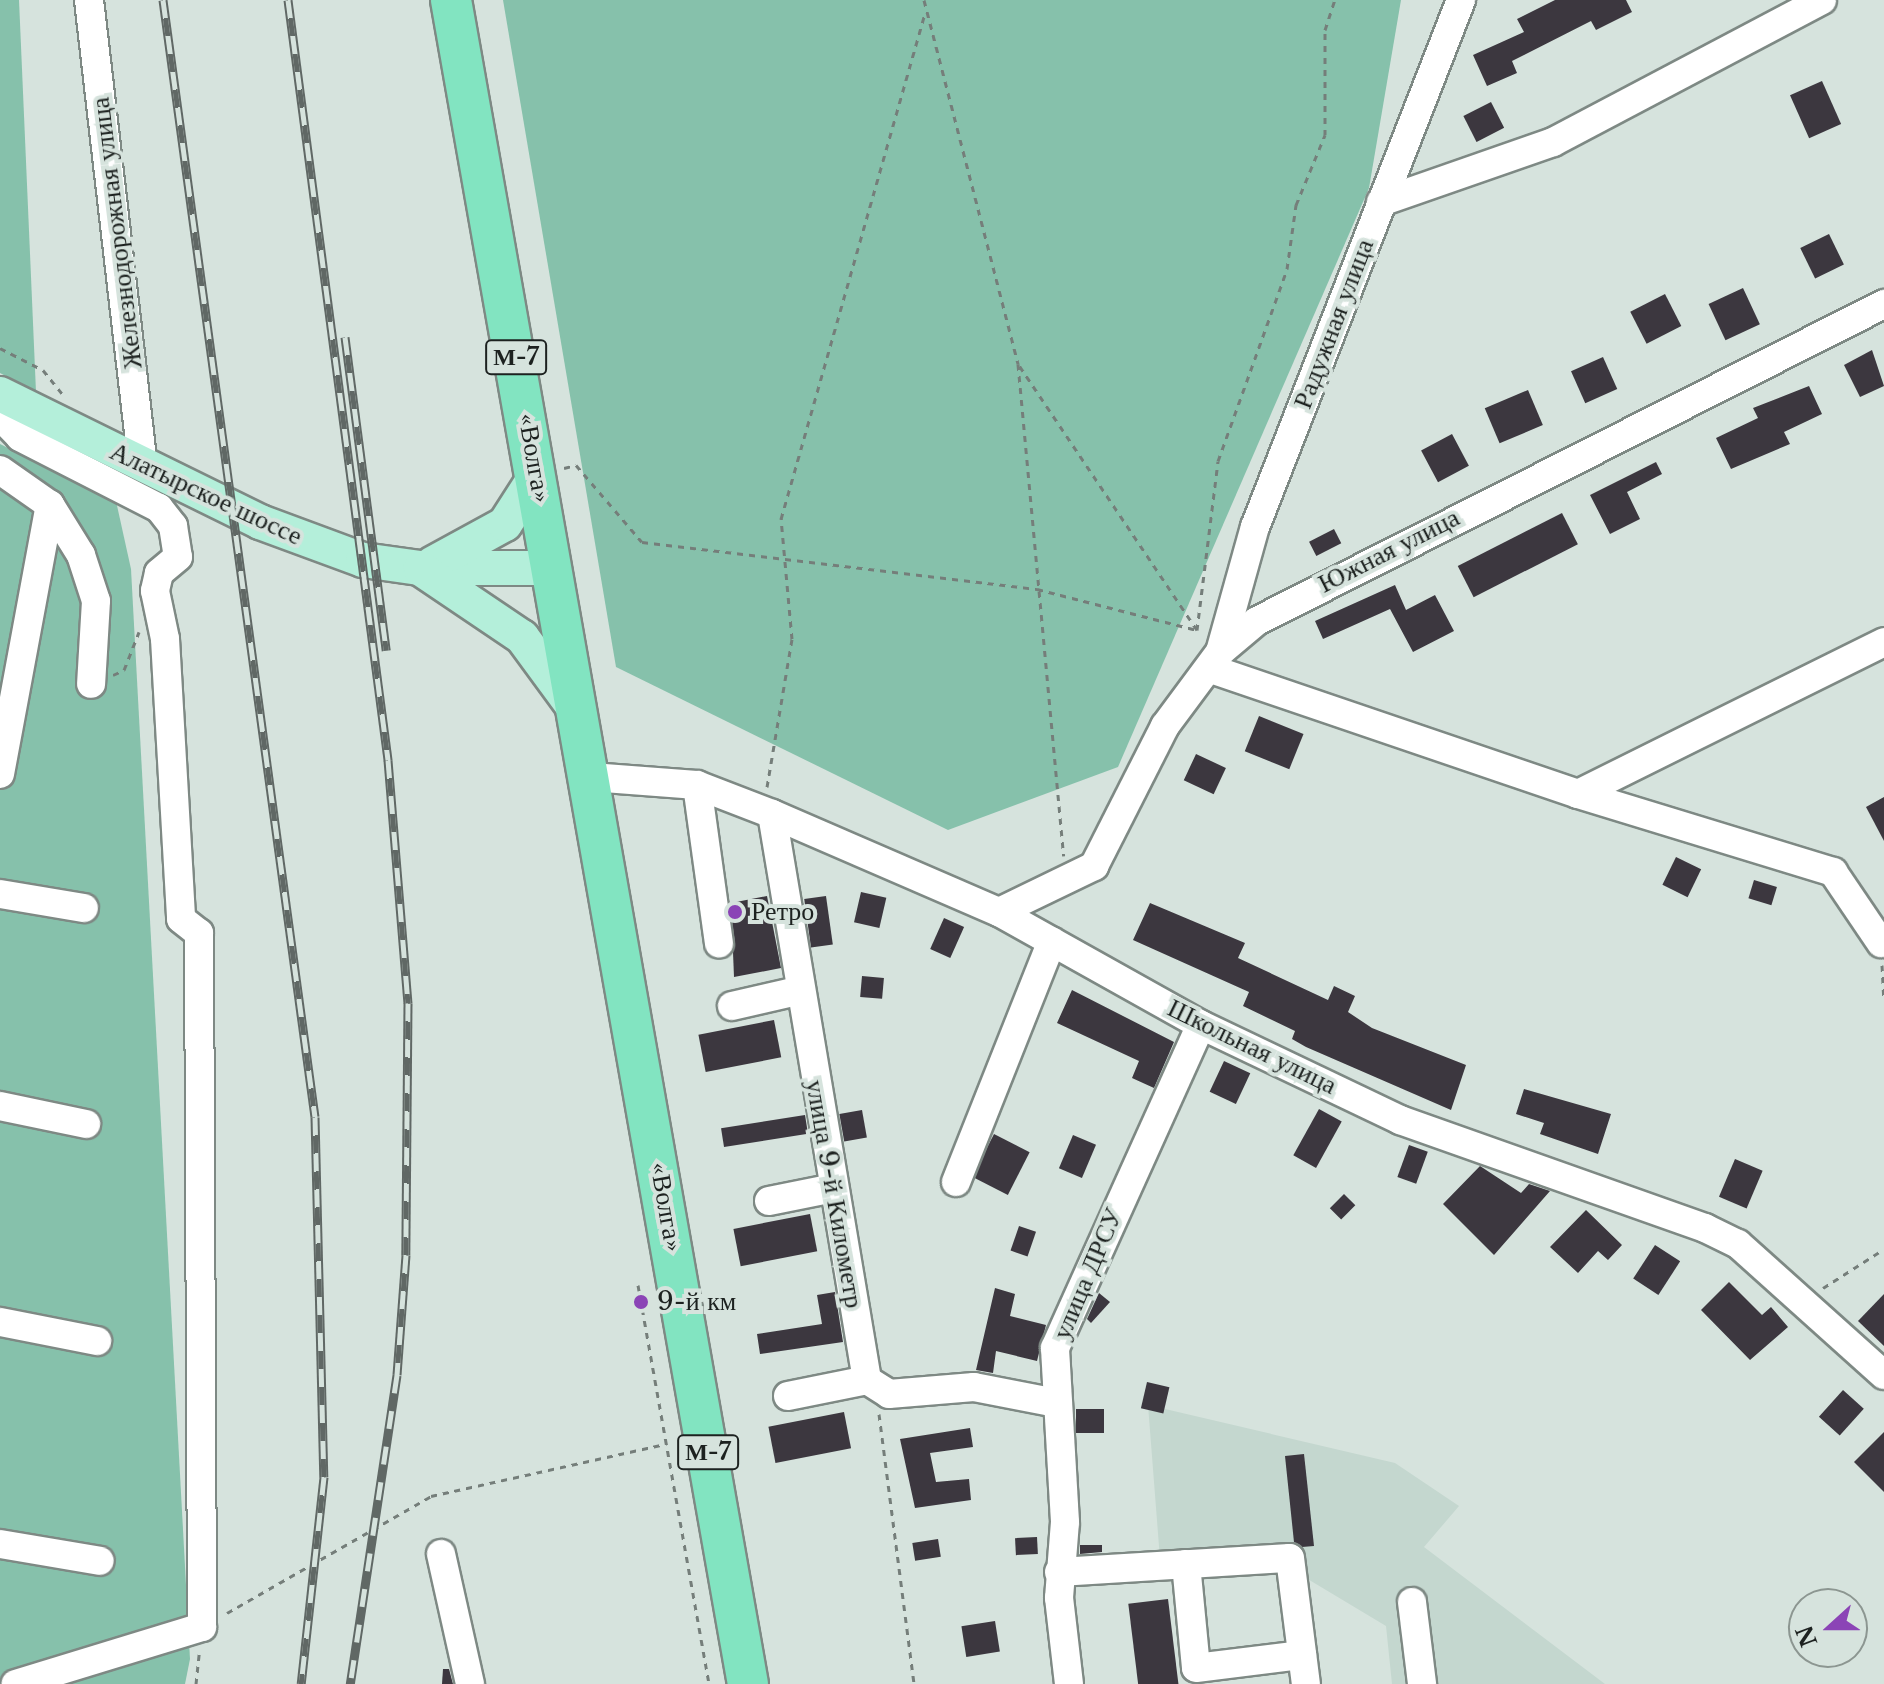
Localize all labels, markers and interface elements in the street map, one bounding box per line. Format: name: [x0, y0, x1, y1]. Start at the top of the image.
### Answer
street label: Железнодорожная улица: [85, 95, 149, 371]
street label: Радужная улица: [1287, 235, 1381, 413]
road number: М-7: [484, 337, 548, 377]
street label: «Волга»: [511, 411, 557, 505]
street label: Алатырское шоссе: [105, 436, 307, 552]
street label: Южная улица: [1313, 502, 1465, 600]
place label: Ретро: [751, 896, 814, 928]
marker: Ретро: [726, 903, 744, 921]
street label: Школьная улица: [1162, 993, 1342, 1101]
street label: улица 9-й Километр: [799, 1077, 869, 1311]
street label: «Волга»: [643, 1160, 689, 1254]
street label: улица ДРСУ: [1046, 1204, 1130, 1344]
place label: 9-й км: [657, 1286, 736, 1318]
marker: 9-й км: [632, 1293, 650, 1311]
road number: М-7: [676, 1432, 740, 1472]
north arrow: [1788, 1588, 1868, 1668]
text: N: [1791, 1622, 1823, 1651]

